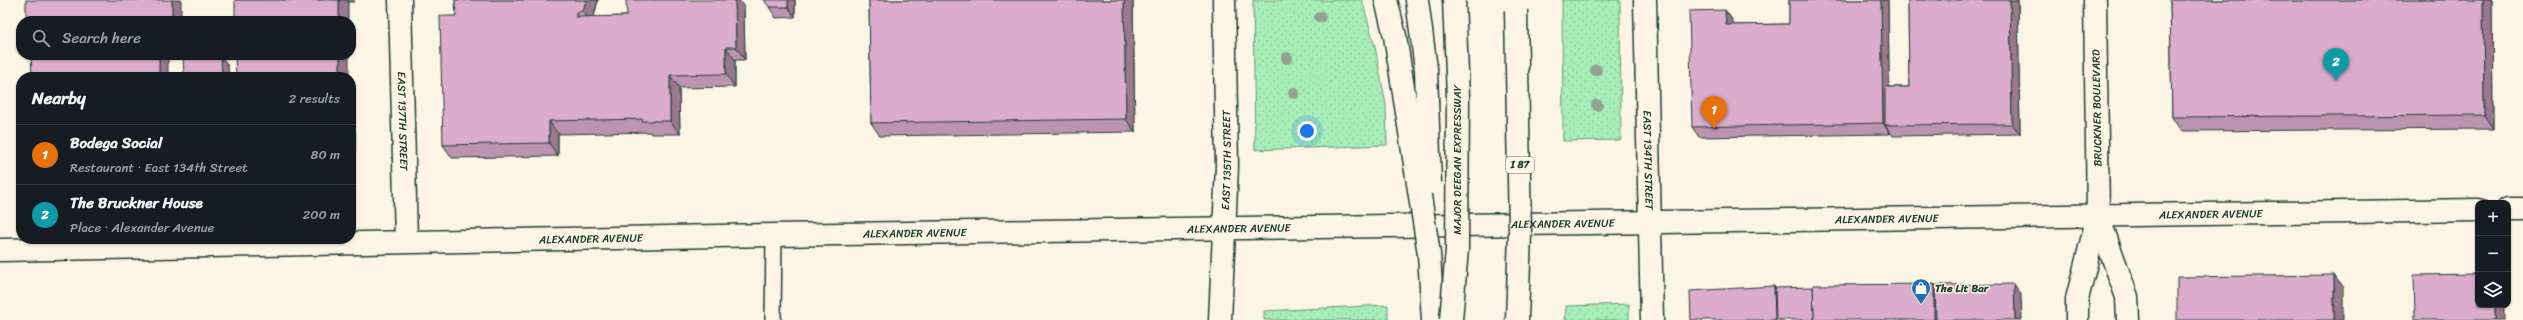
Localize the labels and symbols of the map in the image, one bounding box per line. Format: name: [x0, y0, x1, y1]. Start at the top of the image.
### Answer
pin: 2: [2323, 48, 2349, 81]
street label: BRUCKNER BOULEVARD: [2086, 49, 2108, 167]
street label: EAST 137TH STREET: [392, 71, 414, 172]
street label: MAJOR DEEGAN EXPRESSWAY: [1448, 84, 1467, 235]
pin: 1: [1701, 96, 1727, 129]
street label: EAST 135TH STREET: [1216, 109, 1237, 210]
street label: EAST 134TH STREET: [1638, 110, 1659, 211]
your location: [1297, 121, 1317, 141]
road number: I 87: [1506, 157, 1534, 173]
street label: ALEXANDER AVENUE: [2158, 204, 2264, 224]
street label: ALEXANDER AVENUE: [1834, 208, 1940, 229]
street label: ALEXANDER AVENUE: [1510, 213, 1616, 234]
street label: ALEXANDER AVENUE: [1186, 218, 1292, 238]
street label: ALEXANDER AVENUE: [862, 223, 968, 243]
street label: ALEXANDER AVENUE: [538, 228, 644, 249]
shop icon: The Lit Bar: [1910, 277, 1932, 305]
place label: The Lit Bar: [1935, 279, 1990, 298]

